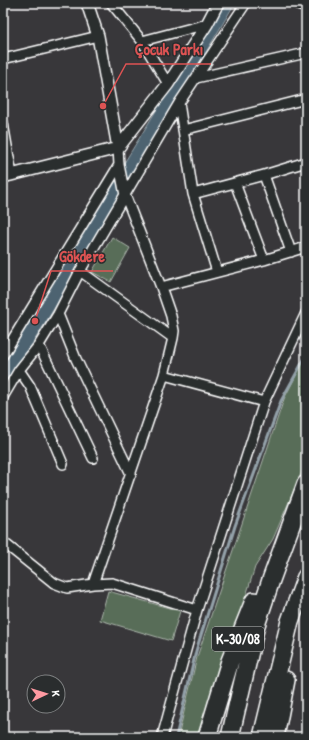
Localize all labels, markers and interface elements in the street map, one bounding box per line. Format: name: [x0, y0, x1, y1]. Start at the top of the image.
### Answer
callout: Çocuk Parkı: [126, 36, 211, 64]
text: Çocuk Parkı: [135, 38, 203, 60]
callout: Gökdere: [51, 243, 113, 271]
text: Gökdere: [59, 245, 106, 267]
road number: K-30/08: [212, 627, 264, 651]
north arrow: [26, 674, 66, 714]
text: K: [49, 690, 63, 697]

